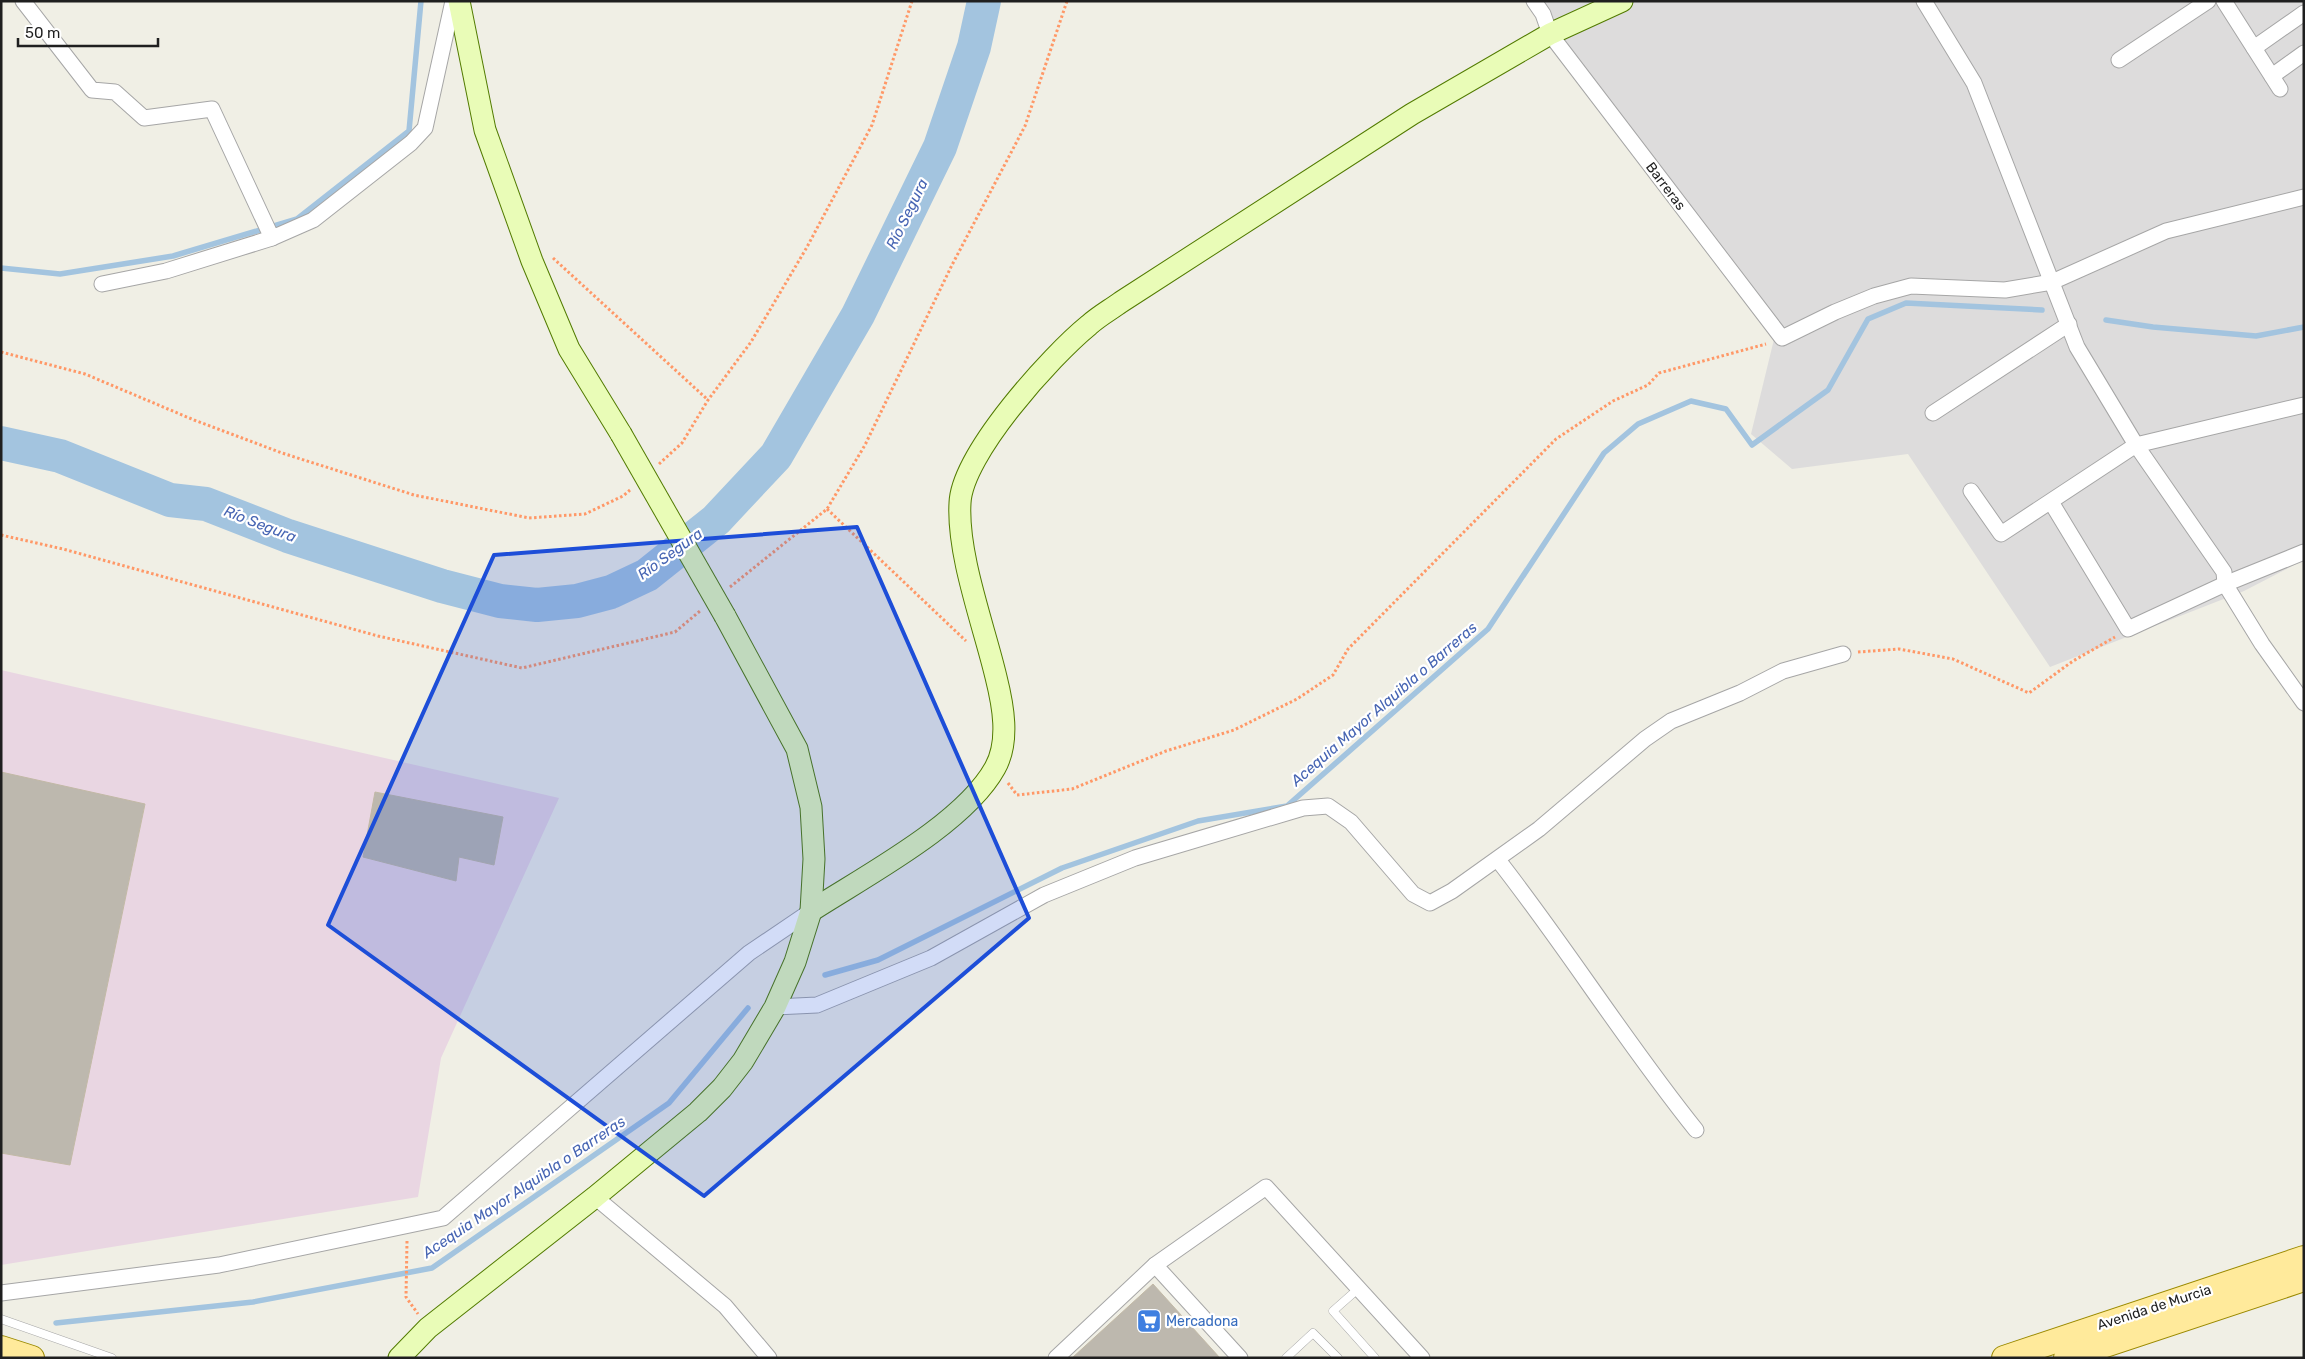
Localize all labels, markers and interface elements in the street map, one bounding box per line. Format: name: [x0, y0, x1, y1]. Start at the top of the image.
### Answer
scale bar: [18, 15, 158, 47]
text: 50 m: [25, 24, 60, 42]
street label: Barreras: [1642, 159, 1689, 214]
water label: Río Segura: [882, 176, 932, 252]
water label: Río Segura: [221, 502, 299, 546]
water label: Río Segura: [634, 524, 706, 584]
water label: Acequia Mayor Alquibla o Barreras: [1287, 618, 1481, 790]
water label: Acequia Mayor Alquibla o Barreras: [418, 1112, 629, 1262]
street label: Avenida de Murcia: [2095, 1281, 2213, 1334]
supermarket icon: Mercadona: [1136, 1308, 1162, 1334]
place label: Mercadona: [1166, 1313, 1238, 1330]

